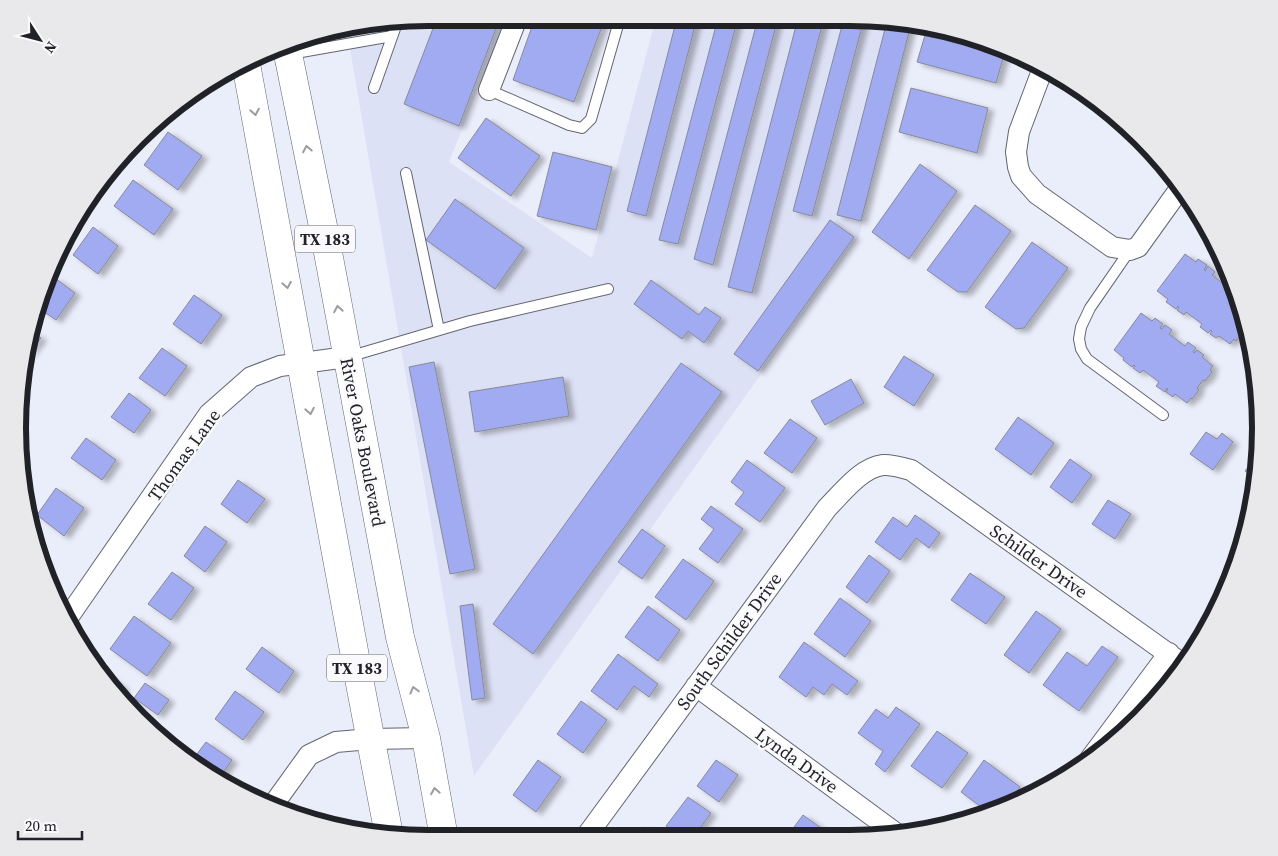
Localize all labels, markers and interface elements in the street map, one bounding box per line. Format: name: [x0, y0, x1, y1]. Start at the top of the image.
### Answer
north arrow: [15, 15, 65, 65]
text: N: [39, 38, 62, 58]
one-way arrow: [249, 107, 260, 116]
one-way arrow: [303, 145, 313, 154]
road number: TX 183: [295, 225, 355, 252]
one-way arrow: [281, 281, 291, 289]
one-way arrow: [334, 305, 344, 313]
street label: River Oaks Boulevard: [334, 355, 392, 529]
street label: Thomas Lane: [142, 404, 226, 506]
one-way arrow: [305, 407, 315, 416]
street label: Schilder Drive: [985, 518, 1093, 604]
street label: South Schilder Drive: [671, 567, 787, 715]
road number: TX 183: [327, 654, 387, 681]
one-way arrow: [409, 687, 419, 695]
street label: Lynda Drive: [750, 721, 844, 799]
one-way arrow: [431, 786, 441, 795]
scale bar: [18, 808, 81, 840]
text: 20 m: [25, 815, 57, 836]

